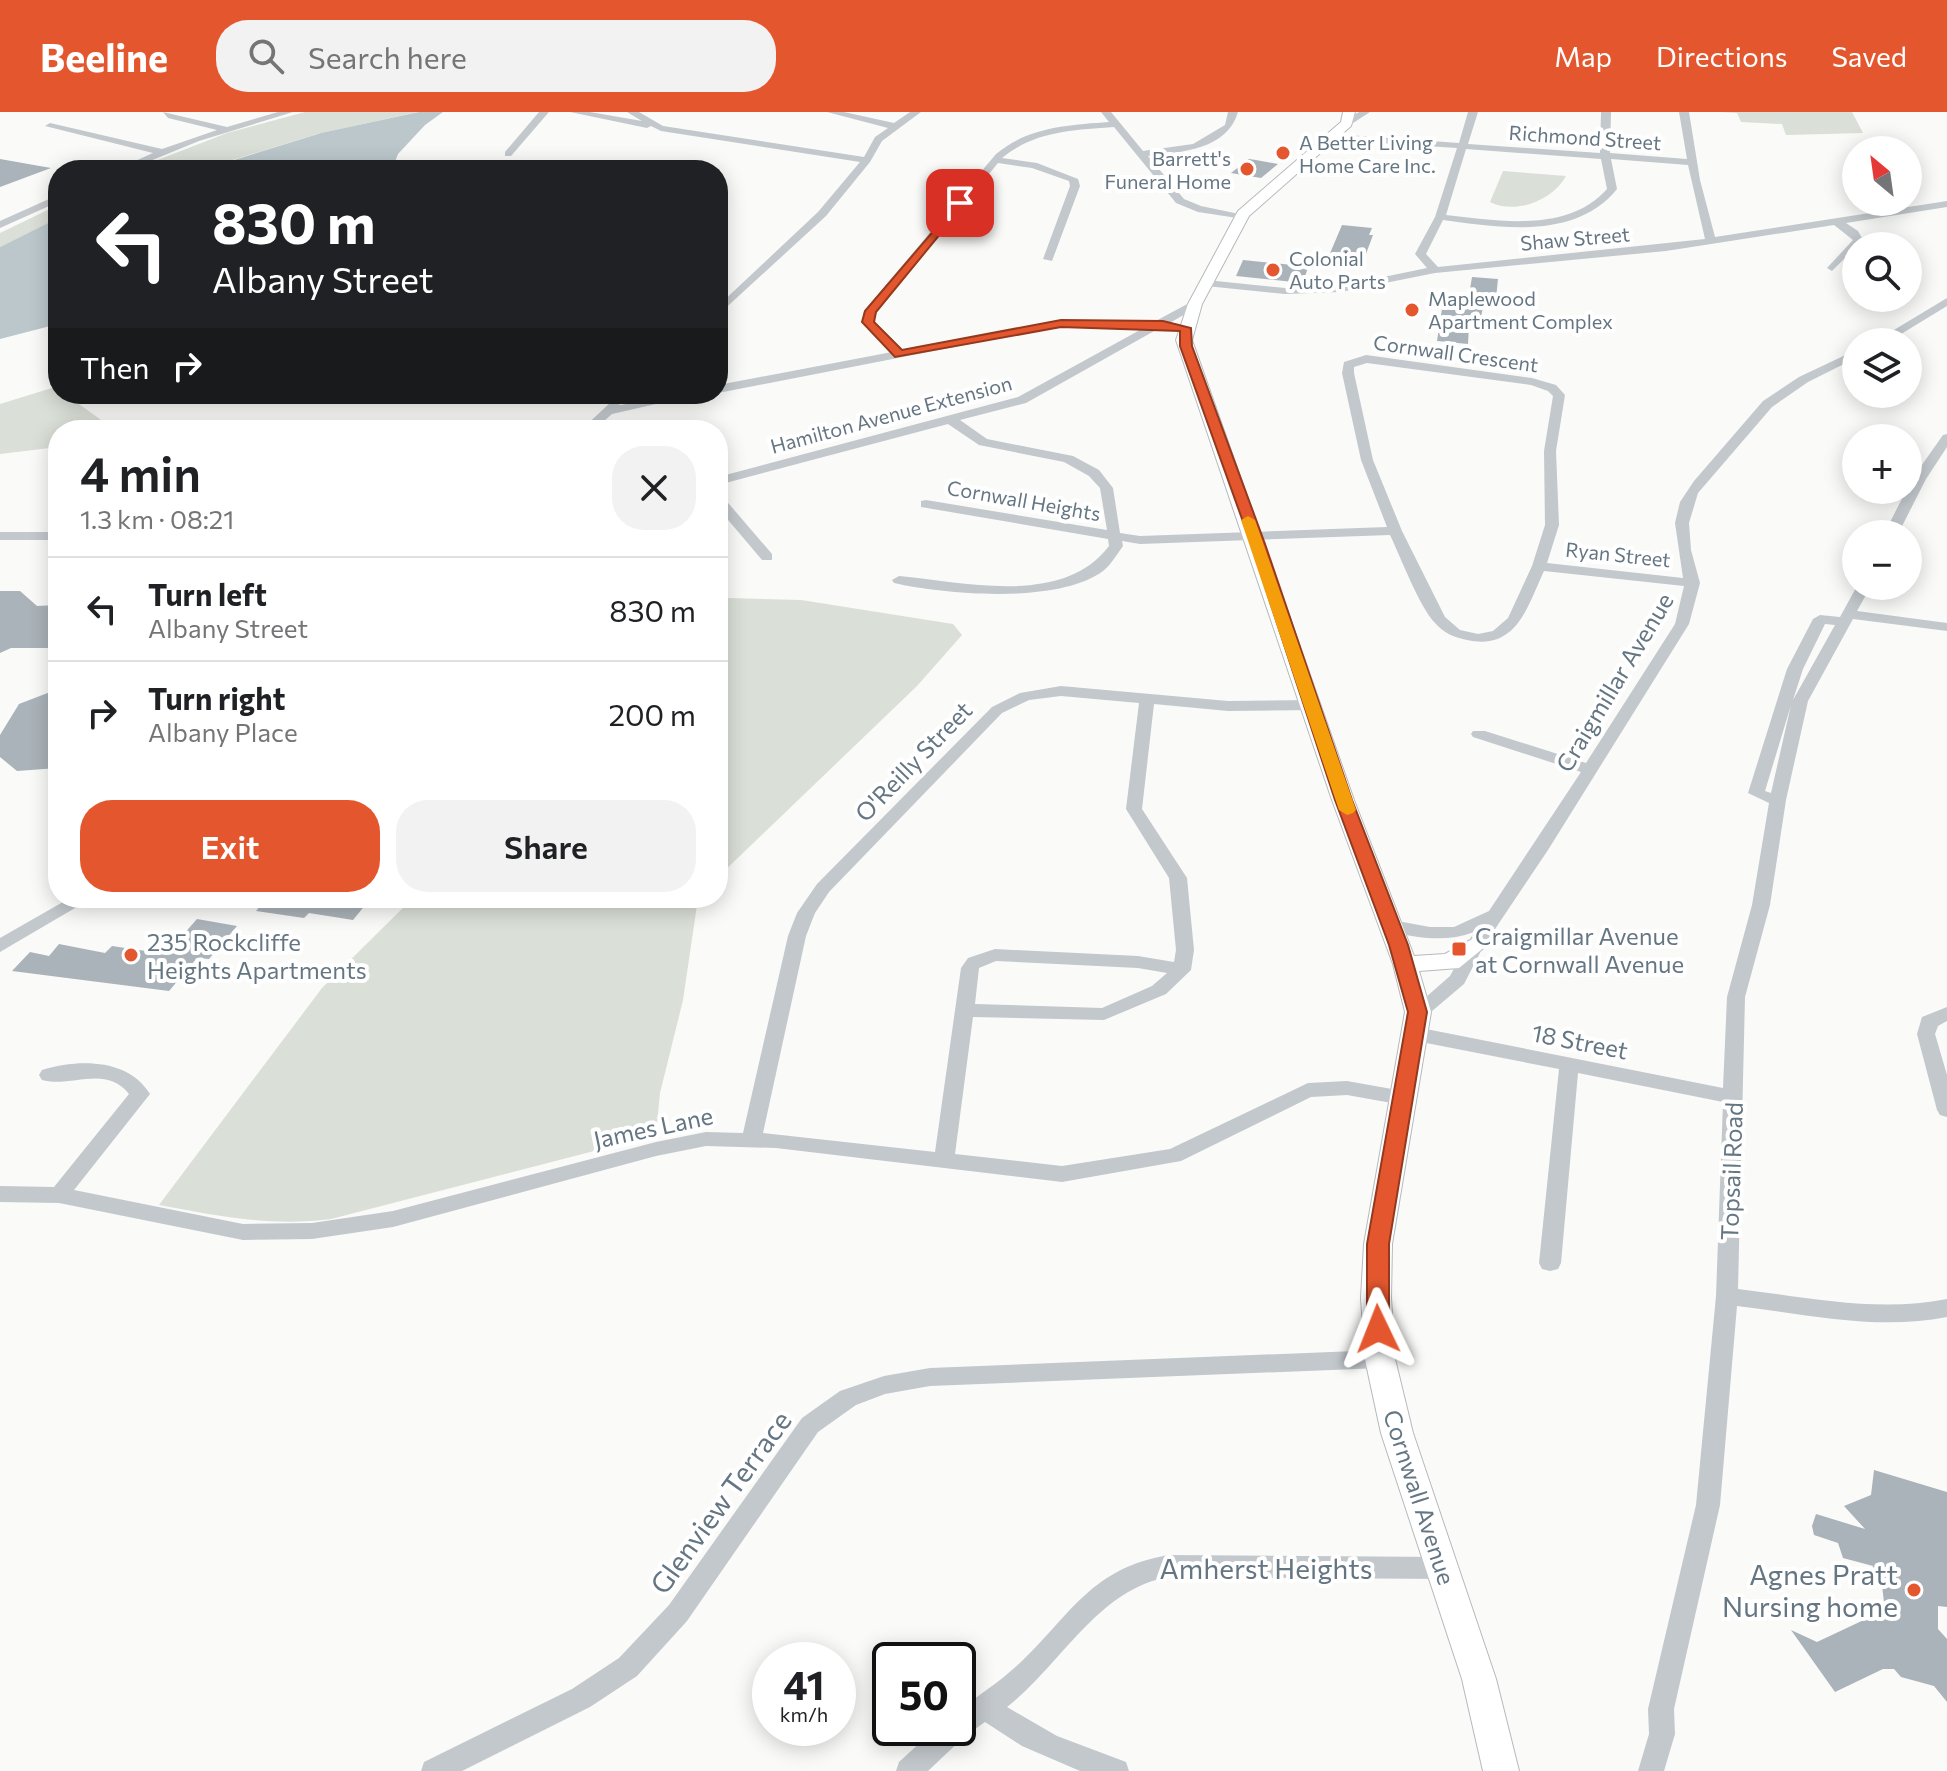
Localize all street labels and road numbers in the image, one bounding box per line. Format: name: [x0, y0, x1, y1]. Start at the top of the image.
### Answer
street label: Richmond Street: [1508, 120, 1662, 154]
street label: Shaw Street: [1519, 221, 1631, 255]
street label: Cornwall Crescent: [1372, 330, 1540, 376]
street label: Hamilton Avenue Extension: [768, 370, 1014, 458]
street label: Cornwall Heights: [945, 475, 1103, 525]
street label: Ryan Street: [1564, 537, 1672, 571]
street label: Craigmillar Avenue: [1549, 587, 1679, 777]
street label: O'Reilly Street: [849, 695, 978, 827]
street label: 18 Street: [1529, 1017, 1631, 1065]
street label: James Lane: [591, 1100, 715, 1154]
street label: Topsail Road: [1714, 1101, 1748, 1241]
street label: Glenview Terrace: [642, 1404, 798, 1600]
street label: Cornwall Avenue: [1378, 1406, 1462, 1588]
street label: Amherst Heights: [1159, 1551, 1373, 1585]

